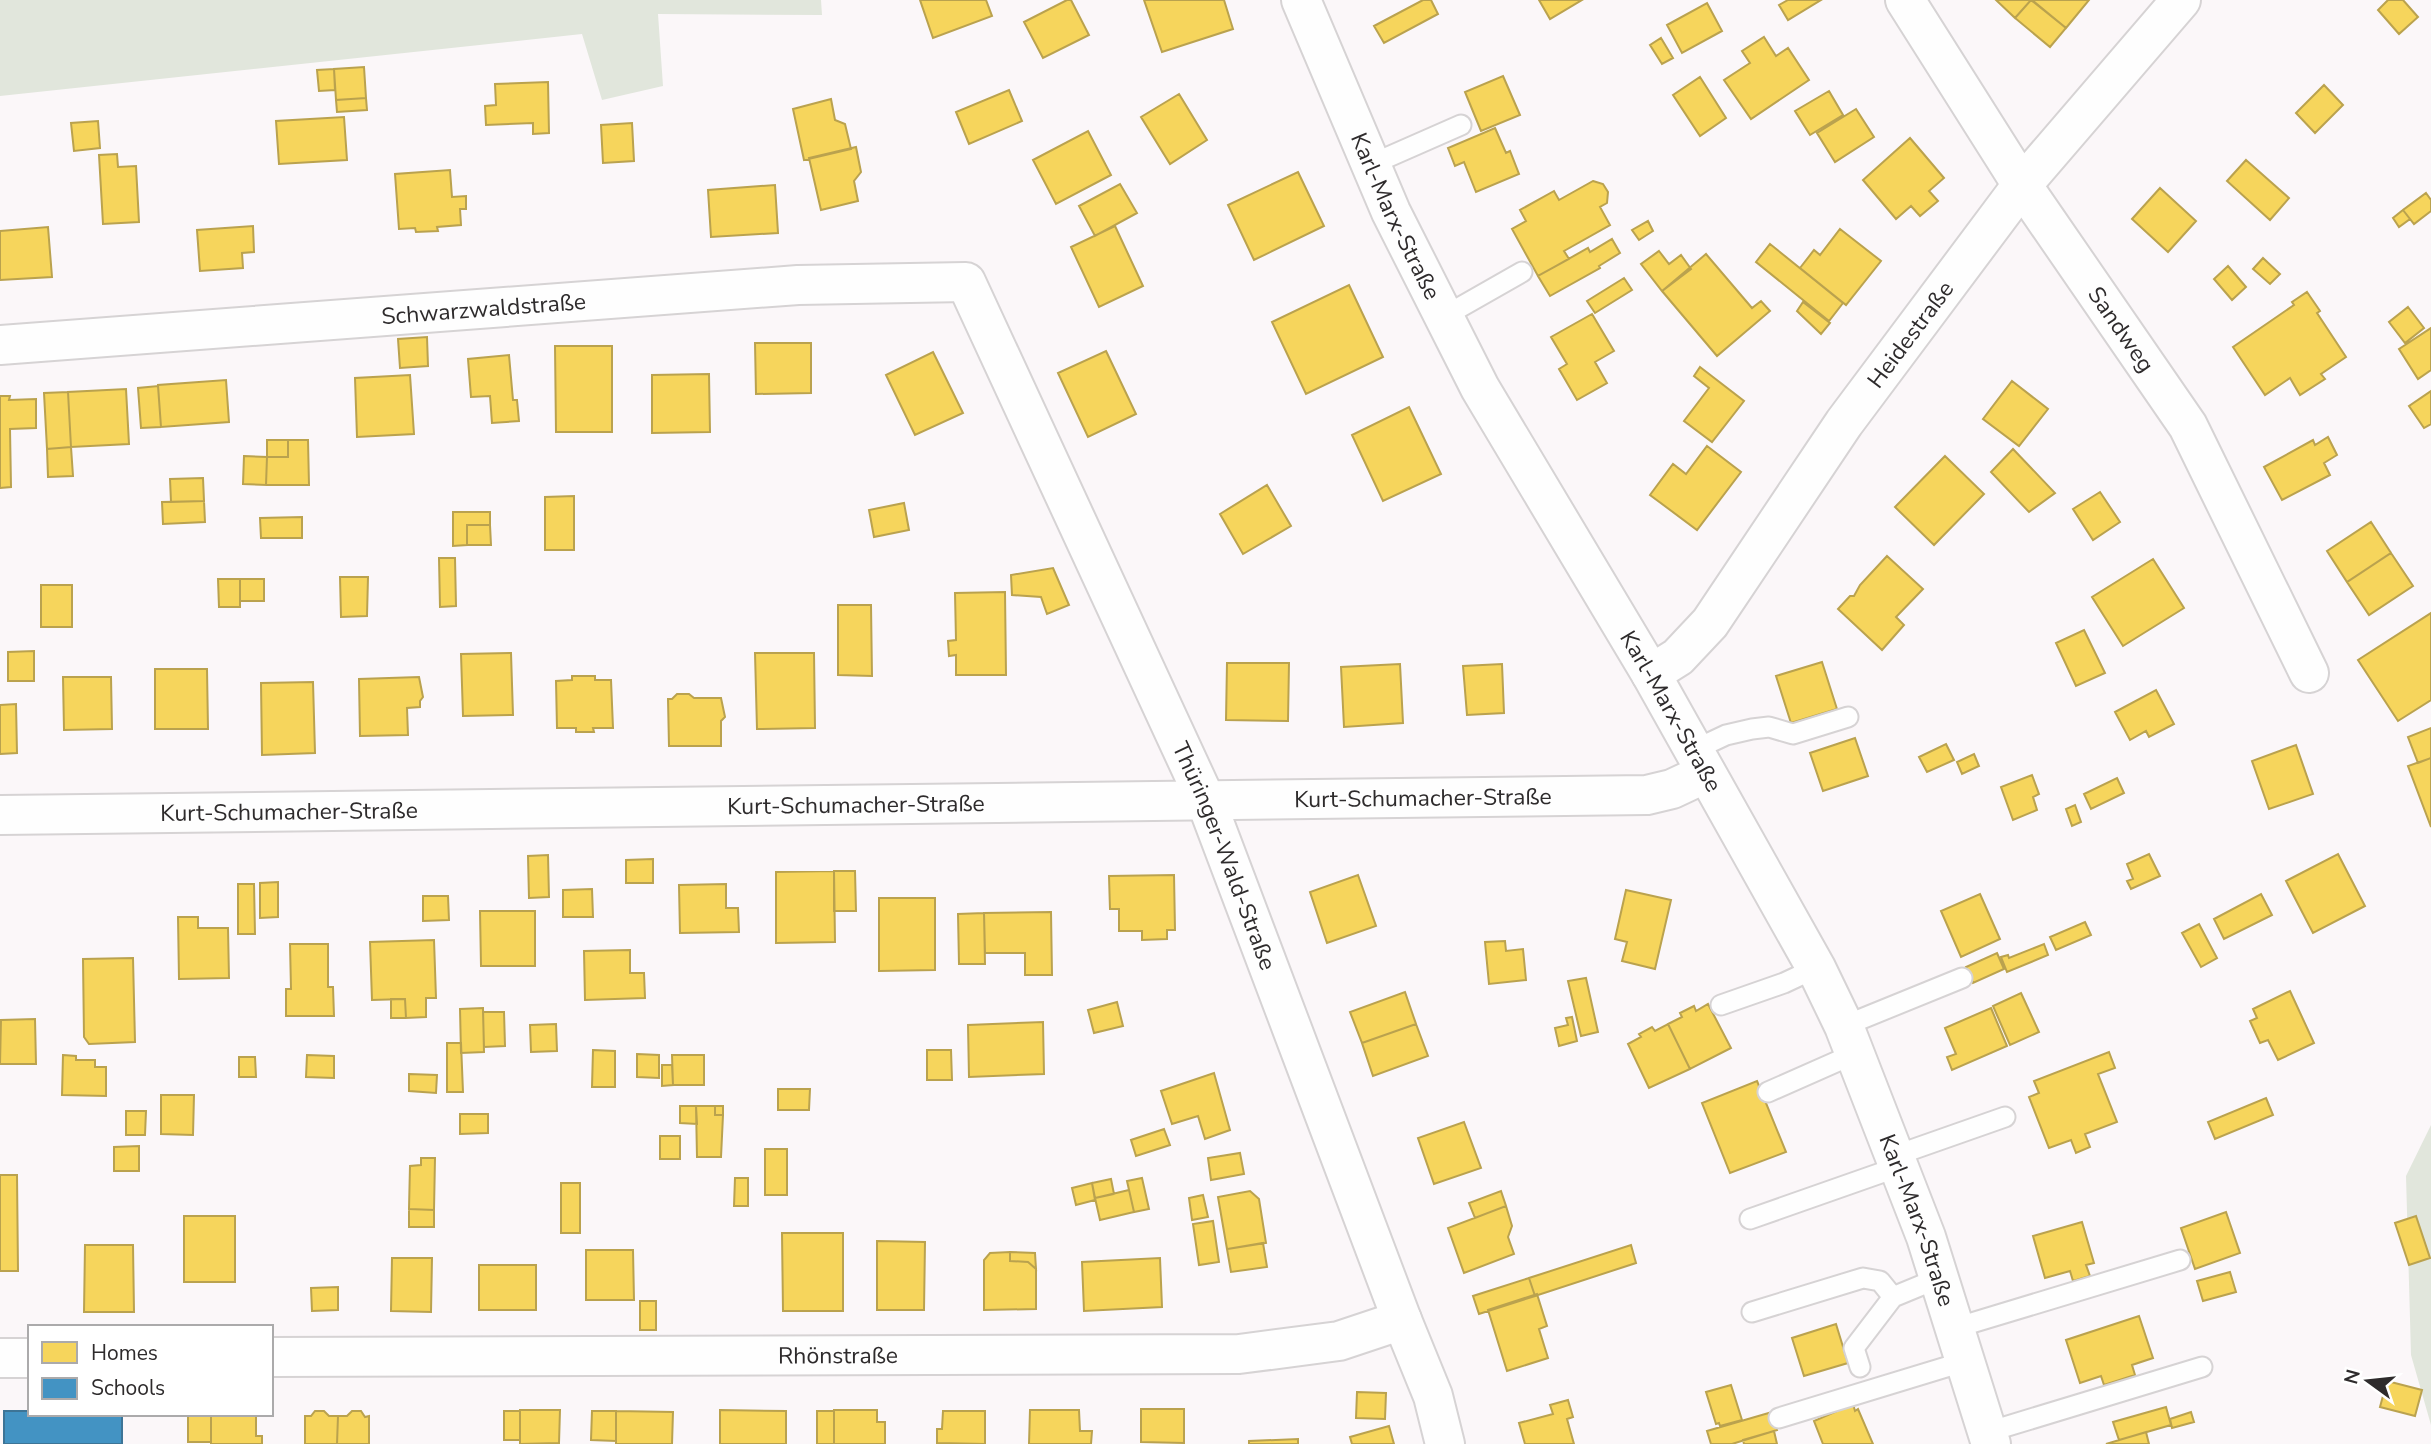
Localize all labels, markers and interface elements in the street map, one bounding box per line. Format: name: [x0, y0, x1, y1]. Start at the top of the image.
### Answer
street label: Karl-Marx-Straße: [1343, 128, 1448, 305]
street label: Heidestraße: [1860, 275, 1961, 395]
street label: Sandweg: [2080, 280, 2161, 379]
street label: Schwarzwaldstraße: [380, 286, 587, 332]
street label: Karl-Marx-Straße: [1612, 625, 1729, 798]
street label: Thüringer-Wald-Straße: [1165, 737, 1283, 975]
street label: Kurt-Schumacher-Straße: [1294, 781, 1552, 815]
street label: Kurt-Schumacher-Straße: [727, 788, 985, 822]
street label: Kurt-Schumacher-Straße: [160, 795, 418, 829]
street label: Karl-Marx-Straße: [1872, 1130, 1962, 1310]
legend: [28, 1325, 273, 1416]
text: Homes: [91, 1339, 158, 1367]
street label: Rhönstraße: [778, 1340, 898, 1371]
north arrow: [2333, 1346, 2403, 1416]
text: N: [2338, 1367, 2367, 1387]
text: Schools: [91, 1374, 165, 1402]

